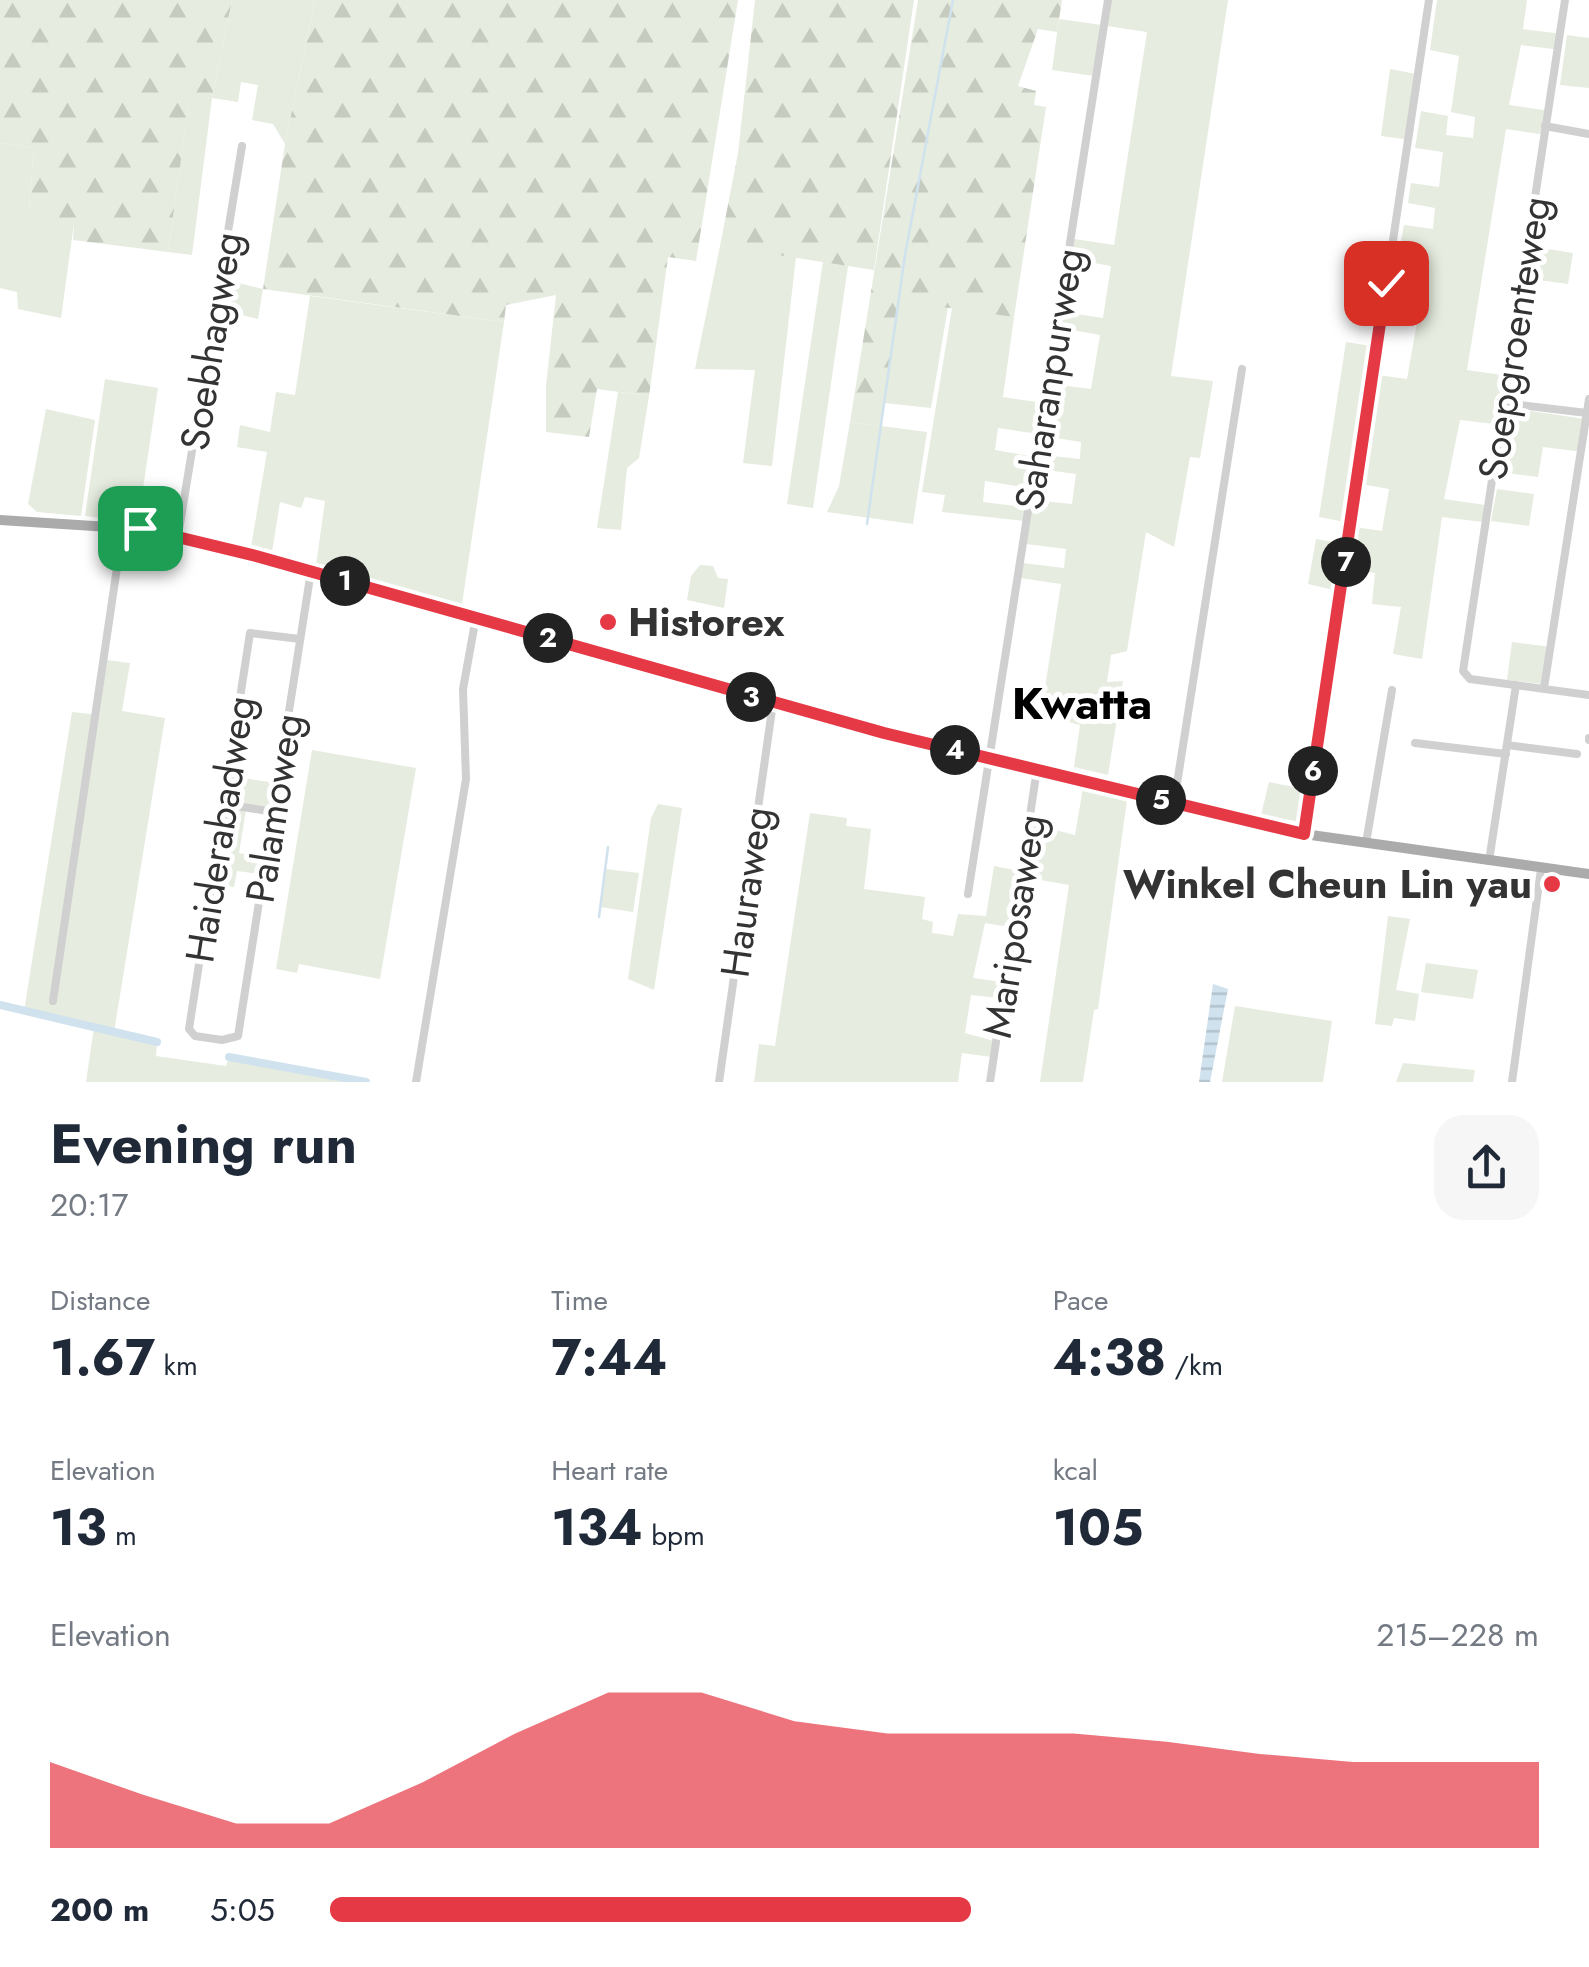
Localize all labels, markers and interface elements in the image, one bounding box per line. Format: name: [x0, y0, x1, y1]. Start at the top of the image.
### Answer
street label: Soepgroenteweg: [1463, 192, 1565, 484]
street label: Soebhagweg: [165, 228, 257, 454]
pin: [1344, 241, 1429, 326]
street label: Saharanpurweg: [1000, 244, 1098, 514]
icon: check: [1359, 256, 1414, 311]
pin: [98, 486, 183, 571]
icon: arrive: [113, 501, 168, 556]
pin: 7: [1321, 537, 1371, 587]
text: 7: [1338, 541, 1354, 582]
pin: 1: [320, 556, 370, 606]
text: 1: [338, 560, 352, 601]
place label: Historex: [628, 593, 785, 651]
marker: Historex: [597, 611, 619, 633]
pin: 2: [523, 613, 573, 663]
text: 2: [539, 617, 557, 658]
district label: Kwatta: [1012, 671, 1152, 736]
pin: 3: [726, 672, 776, 722]
text: 3: [742, 676, 760, 717]
street label: Haiderabadweg: [170, 691, 270, 967]
street label: Palamoweg: [230, 709, 318, 907]
pin: 4: [930, 725, 980, 775]
text: 4: [945, 729, 965, 770]
pin: 6: [1288, 746, 1338, 796]
text: 6: [1304, 750, 1322, 791]
pin: 5: [1136, 775, 1186, 825]
text: 5: [1152, 779, 1170, 820]
street label: Hauraweg: [705, 803, 787, 981]
street label: Mariposaweg: [968, 810, 1060, 1042]
place label: Winkel Cheun Lin yau: [1123, 855, 1532, 913]
marker: Winkel Cheun Lin yau: [1541, 873, 1563, 895]
text: Evening run: [50, 1104, 357, 1184]
button: share: [1434, 1115, 1539, 1220]
text: 20:17: [50, 1182, 128, 1228]
text: Distance: [50, 1280, 150, 1321]
text: Time: [551, 1280, 608, 1321]
text: Pace: [1053, 1280, 1108, 1321]
text: 1.67: [50, 1321, 155, 1394]
text: 7:44: [551, 1321, 667, 1394]
text: 4:38: [1053, 1321, 1166, 1394]
text: km: [155, 1345, 198, 1386]
text: /km: [1166, 1345, 1223, 1386]
text: Elevation: [50, 1450, 156, 1491]
text: Heart rate: [551, 1450, 668, 1491]
text: kcal: [1053, 1450, 1098, 1491]
text: 13: [50, 1491, 107, 1564]
text: 134: [551, 1491, 643, 1564]
text: 105: [1053, 1491, 1143, 1564]
text: m: [107, 1515, 137, 1556]
text: bpm: [643, 1515, 705, 1556]
text: Elevation: [50, 1612, 171, 1658]
text: 215–228 m: [1376, 1612, 1539, 1658]
text: 200 m: [50, 1887, 149, 1933]
text: 5:05: [210, 1887, 275, 1933]

